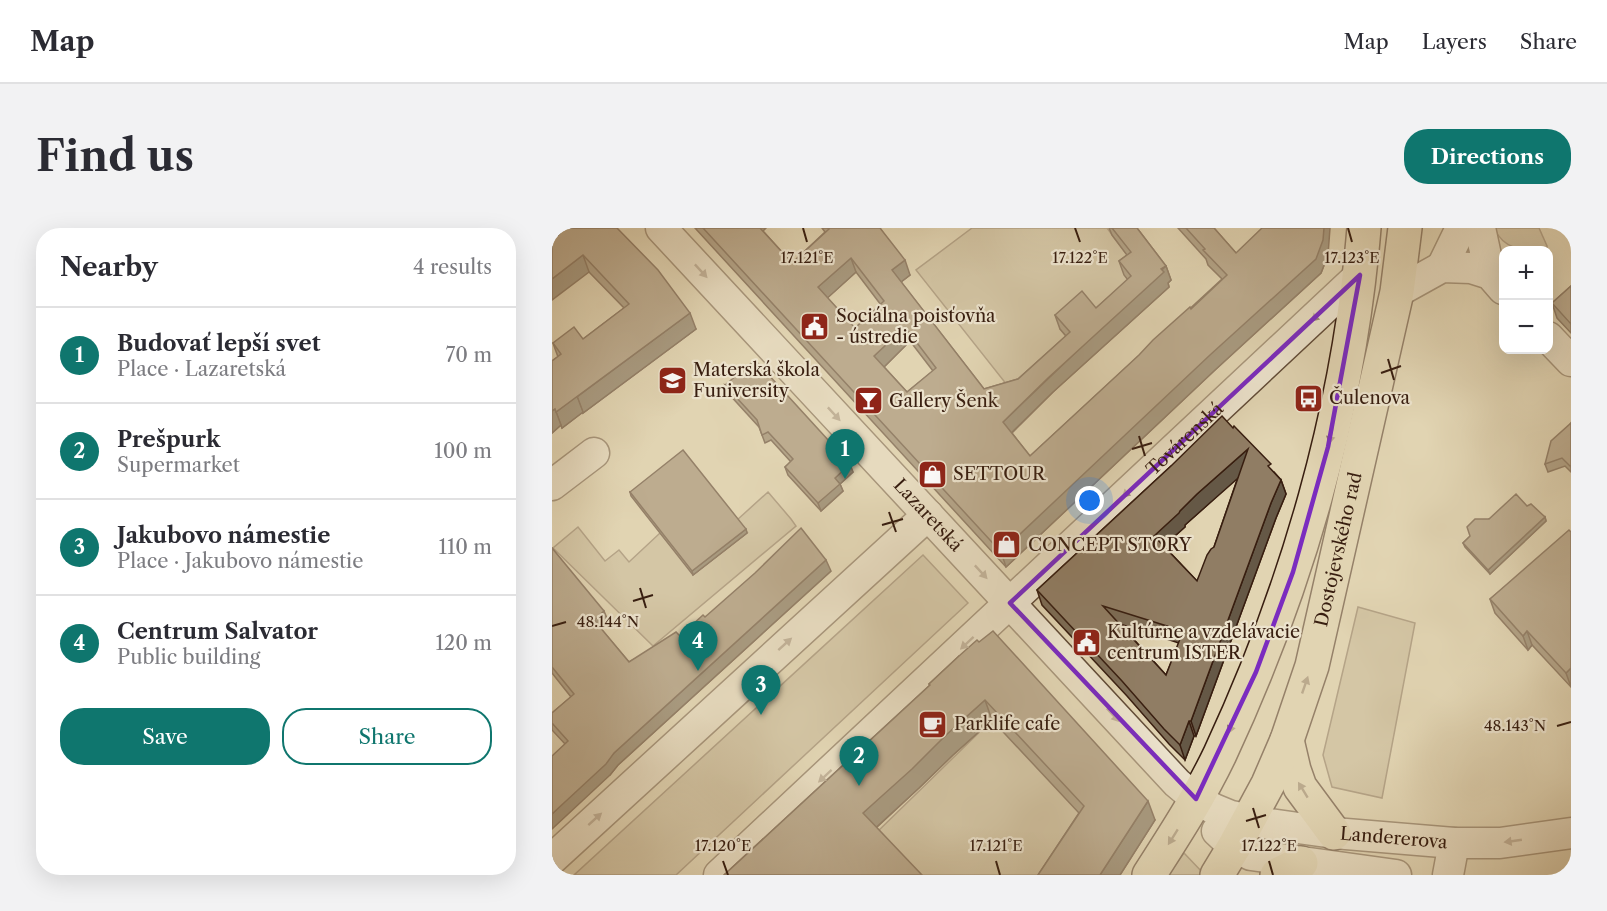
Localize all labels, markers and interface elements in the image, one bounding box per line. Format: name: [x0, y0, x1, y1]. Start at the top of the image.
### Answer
text: Map: [30, 24, 94, 58]
text: Map: [1344, 29, 1389, 54]
text: Layers: [1422, 29, 1487, 54]
text: Share: [1520, 29, 1577, 54]
button: Directions: [1404, 129, 1571, 184]
text: Find us: [36, 130, 194, 182]
map controls: [1499, 246, 1553, 354]
button: +: [1499, 246, 1553, 300]
text: 17.121°E: [780, 248, 834, 267]
text: 17.122°E: [1052, 248, 1108, 267]
text: 17.123°E: [1324, 248, 1380, 267]
text: Nearby: [60, 251, 158, 283]
text: 4 results: [413, 255, 492, 279]
one-way arrow: [694, 263, 707, 278]
button: −: [1499, 300, 1553, 354]
place label: Sociálna poisťovňa - ústredie: [836, 305, 996, 348]
one-way arrow: [1310, 308, 1325, 322]
public building icon: Sociálna poisťovňa - ústredie: [799, 310, 831, 342]
text: Budovať lepší svet: [117, 330, 321, 357]
text: 1: [75, 343, 84, 367]
text: 70 m: [446, 343, 492, 367]
text: Place · Lazaretská: [117, 357, 286, 381]
place label: Materská škola Funiversity: [693, 359, 820, 402]
school or university icon: Materská škola Funiversity: [656, 364, 688, 396]
bus stop icon: Čulenova: [1292, 382, 1324, 414]
bar icon: Gallery Šenk: [852, 385, 884, 417]
place label: Čulenova: [1329, 385, 1410, 409]
place label: Gallery Šenk: [889, 388, 1000, 412]
street label: Továrenská: [1142, 397, 1228, 480]
one-way arrow: [827, 406, 841, 421]
text: Prešpurk: [117, 426, 221, 453]
one-way arrow: [1326, 426, 1335, 445]
pin: 1: [826, 430, 864, 479]
text: 2: [74, 439, 85, 463]
text: 100 m: [434, 439, 492, 463]
text: Supermarket: [117, 453, 240, 477]
shop icon: SETTOUR: [916, 458, 948, 490]
place label: SETTOUR: [953, 463, 1046, 485]
street label: Dostojevského rad: [1310, 470, 1367, 629]
street label: Lazaretská: [889, 474, 967, 556]
one-way arrow: [1122, 484, 1137, 498]
your location: [1075, 486, 1104, 515]
text: Jakubovo námestie: [117, 522, 330, 549]
shop icon: CONCEPT STORY: [991, 529, 1023, 561]
place label: CONCEPT STORY: [1028, 534, 1193, 556]
text: 3: [74, 535, 85, 559]
text: 110 m: [439, 535, 492, 559]
text: Place · Jakubovo námestie: [117, 549, 363, 573]
one-way arrow: [974, 564, 987, 579]
text: 48.144°N: [577, 612, 639, 631]
text: Centrum Salvator: [117, 618, 318, 645]
place label: Kultúrne a vzdelávacie centrum ISTER: [1107, 621, 1300, 664]
pin: 4: [678, 622, 718, 671]
public building icon: Kultúrne a vzdelávacie centrum ISTER: [1070, 626, 1102, 658]
text: 4: [74, 631, 85, 655]
text: 120 m: [435, 631, 492, 655]
one-way arrow: [960, 636, 975, 649]
one-way arrow: [777, 638, 792, 651]
text: Public building: [117, 645, 260, 669]
pin: 3: [742, 666, 780, 715]
one-way arrow: [1301, 675, 1311, 693]
button: Save: [60, 708, 270, 765]
button: Share: [282, 708, 492, 765]
cafe icon: Parklife cafe: [917, 708, 949, 740]
one-way arrow: [1106, 708, 1120, 722]
place label: Parklife cafe: [954, 713, 1060, 735]
one-way arrow: [1227, 716, 1236, 734]
text: 48.143°N: [1484, 716, 1546, 735]
pin: 2: [840, 736, 878, 786]
one-way arrow: [817, 769, 832, 783]
one-way arrow: [1298, 781, 1308, 798]
one-way arrow: [587, 813, 602, 826]
street label: Landererova: [1339, 823, 1449, 853]
one-way arrow: [1167, 829, 1178, 846]
text: 17.120°E: [695, 836, 751, 855]
text: 17.121°E: [969, 836, 1023, 855]
text: 17.122°E: [1241, 836, 1297, 855]
one-way arrow: [1503, 837, 1522, 846]

